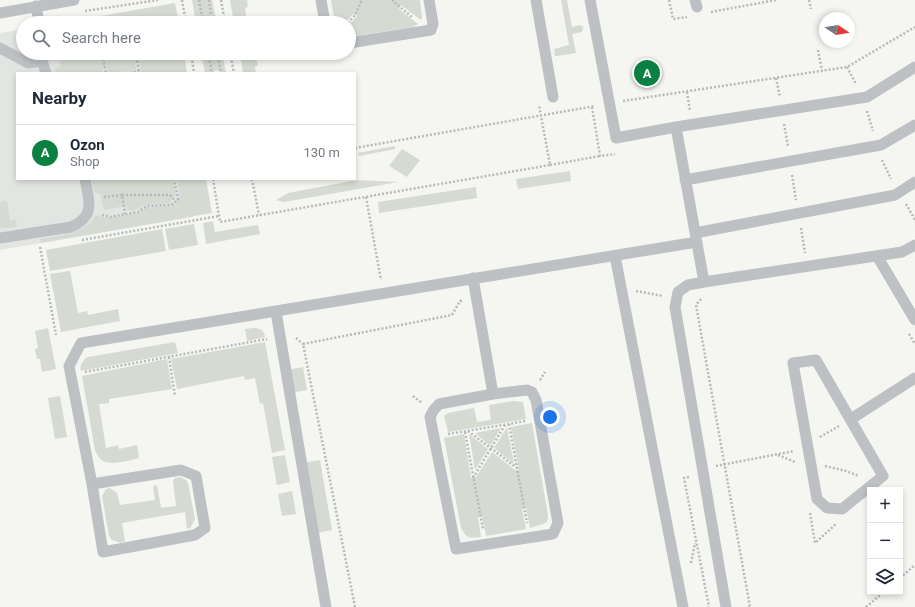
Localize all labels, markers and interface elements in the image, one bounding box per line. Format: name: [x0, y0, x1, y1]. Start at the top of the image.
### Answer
north arrow: [819, 12, 855, 48]
search box: [16, 16, 356, 60]
icon: search: [30, 27, 52, 49]
text: Search here: [62, 29, 141, 47]
pin: A: [634, 58, 660, 88]
text: Nearby: [32, 88, 87, 108]
text: Ozon: [70, 136, 105, 154]
text: A: [41, 145, 49, 160]
text: 130 m: [303, 145, 340, 160]
text: Shop: [70, 154, 100, 169]
your location: [540, 407, 560, 427]
map controls: [867, 487, 903, 595]
button: +: [867, 487, 903, 523]
button: −: [867, 523, 903, 559]
button: layers: [867, 559, 903, 595]

